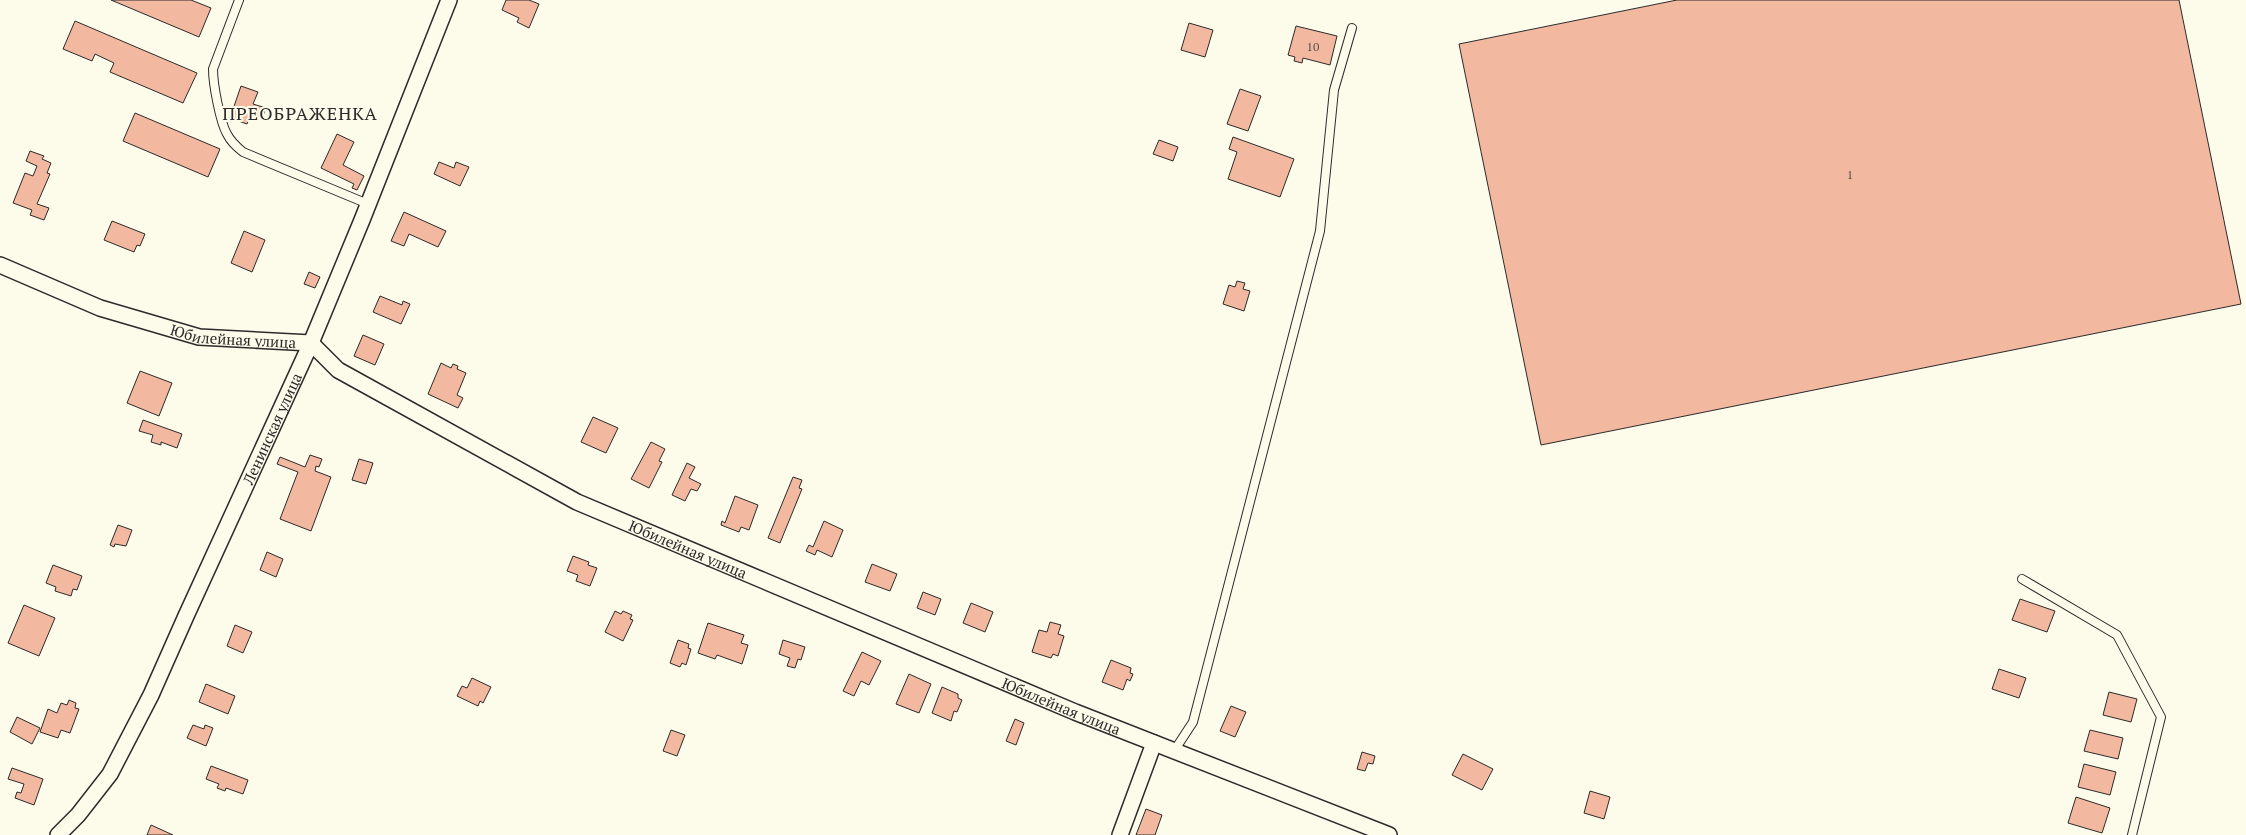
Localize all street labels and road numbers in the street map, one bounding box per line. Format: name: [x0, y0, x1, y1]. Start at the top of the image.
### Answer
street label: Юбилейная улица: [168, 319, 297, 352]
street label: Ленинская улица: [237, 369, 306, 488]
street label: Юбилейная улица: [626, 515, 751, 583]
street label: Юбилейная улица: [999, 672, 1124, 739]

